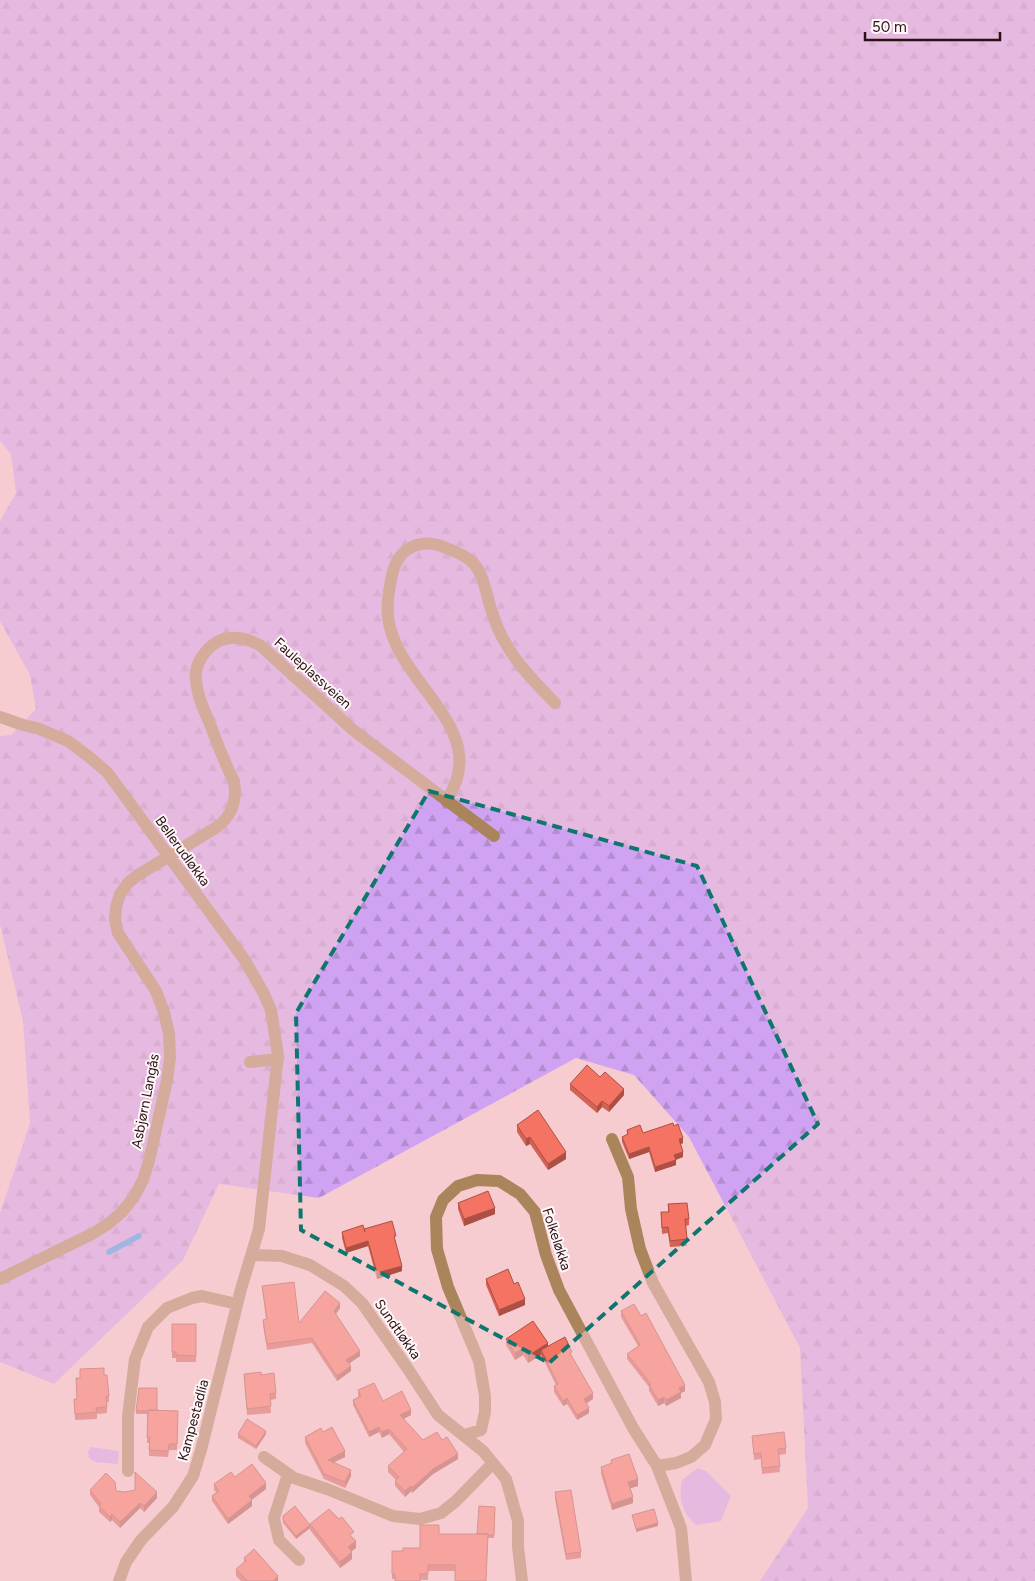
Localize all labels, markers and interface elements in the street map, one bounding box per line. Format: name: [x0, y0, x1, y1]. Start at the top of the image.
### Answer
scale bar: [865, 10, 1000, 42]
text: 50 m: [872, 18, 907, 36]
street label: Fauleplassveien: [270, 634, 355, 713]
street label: Bellerudløkka: [151, 813, 214, 890]
street label: Asbjørn Langås: [128, 1052, 163, 1150]
street label: Folkeløkka: [538, 1206, 575, 1273]
street label: Sundtløkka: [371, 1296, 424, 1363]
street label: Kampestadlia: [174, 1377, 213, 1463]

